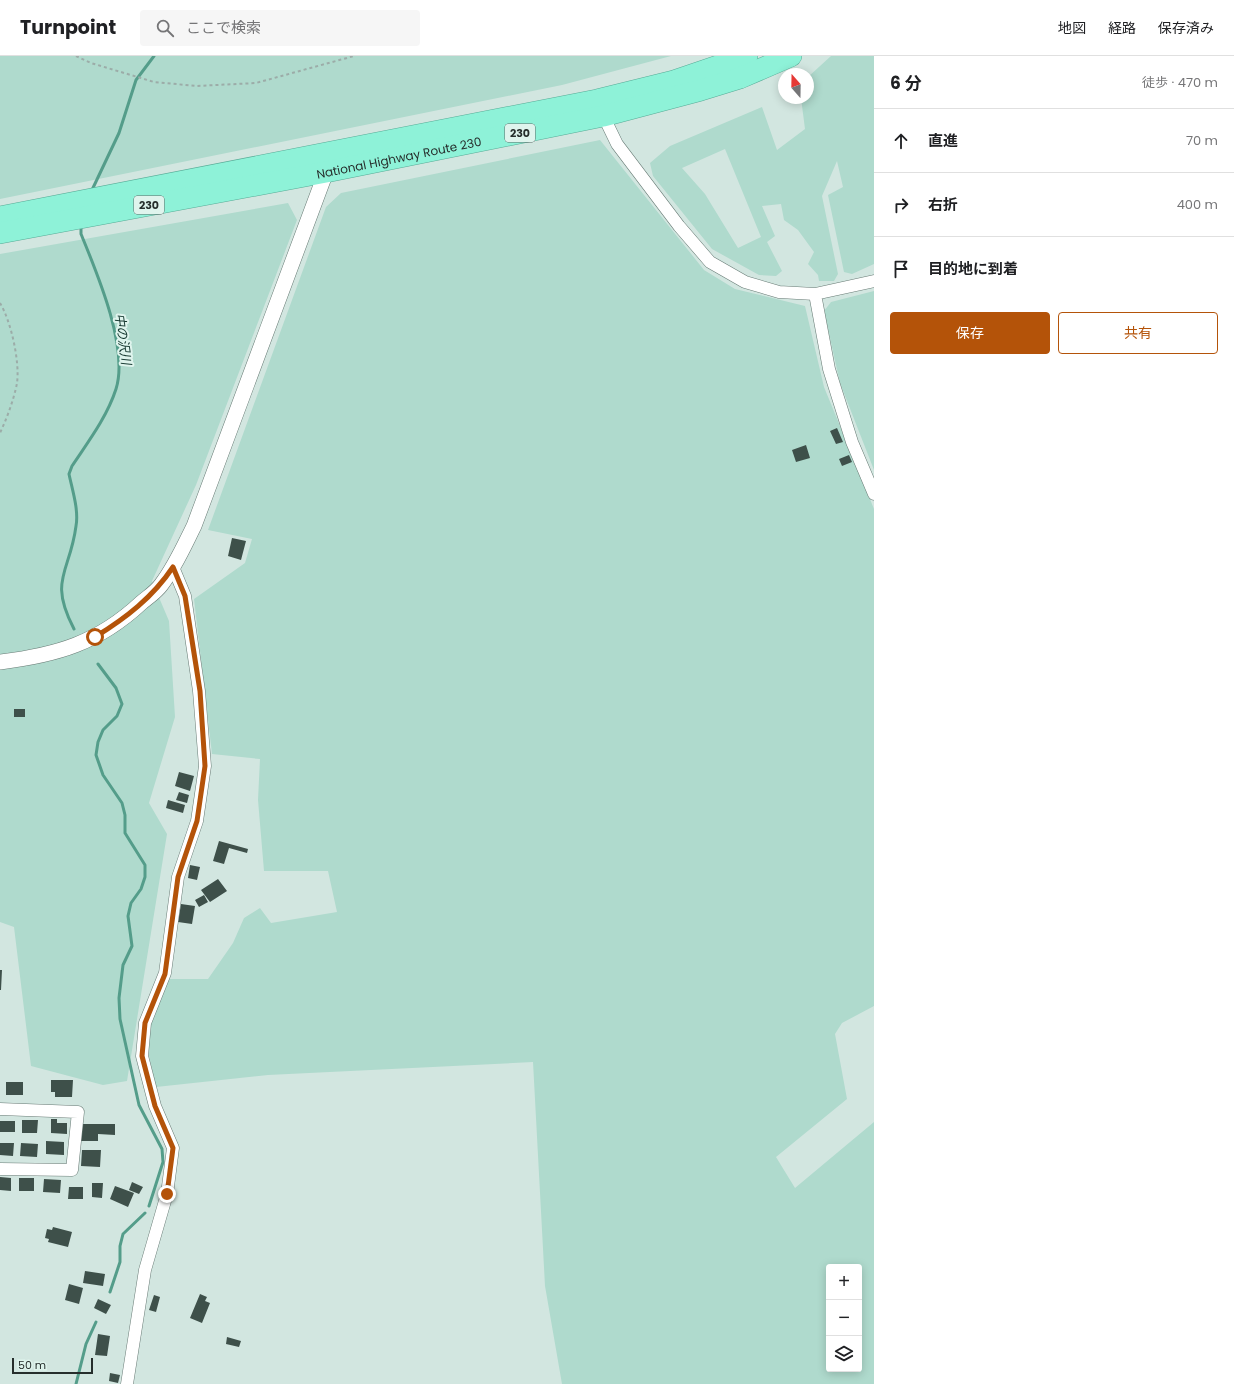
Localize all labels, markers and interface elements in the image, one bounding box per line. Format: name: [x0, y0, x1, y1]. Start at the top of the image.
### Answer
search box: [140, 10, 420, 46]
text: Turnpoint: [20, 14, 116, 41]
icon: search: [154, 17, 176, 39]
text: ここで検索: [186, 17, 261, 38]
text: 地図: [1058, 18, 1086, 38]
text: 経路: [1108, 18, 1136, 38]
text: 保存済み: [1158, 18, 1214, 38]
north arrow: [778, 68, 814, 104]
text: 6 分: [890, 71, 921, 95]
text: 徒歩 · 470 m: [1142, 73, 1218, 92]
road number: 230: [505, 124, 535, 142]
icon: ahead: [890, 130, 912, 152]
text: 直進: [928, 130, 958, 151]
text: 70 m: [1186, 131, 1218, 150]
street label: National Highway Route 230: [315, 132, 483, 182]
icon: right: [890, 194, 912, 216]
text: 右折: [928, 194, 958, 215]
text: 400 m: [1177, 195, 1218, 214]
road number: 230: [134, 196, 164, 214]
icon: arrive: [890, 258, 912, 280]
text: 目的地に到着: [928, 258, 1018, 279]
water label: 中の沢川: [110, 312, 136, 368]
button: 保存: [890, 312, 1050, 354]
button: 共有: [1058, 312, 1218, 354]
route start: [86, 628, 104, 646]
route end: [158, 1185, 176, 1203]
map controls: [826, 1264, 862, 1372]
button: +: [826, 1264, 862, 1300]
button: −: [826, 1300, 862, 1336]
button: layers: [826, 1336, 862, 1372]
scale bar: [12, 1356, 93, 1375]
text: 50 m: [18, 1357, 46, 1373]

